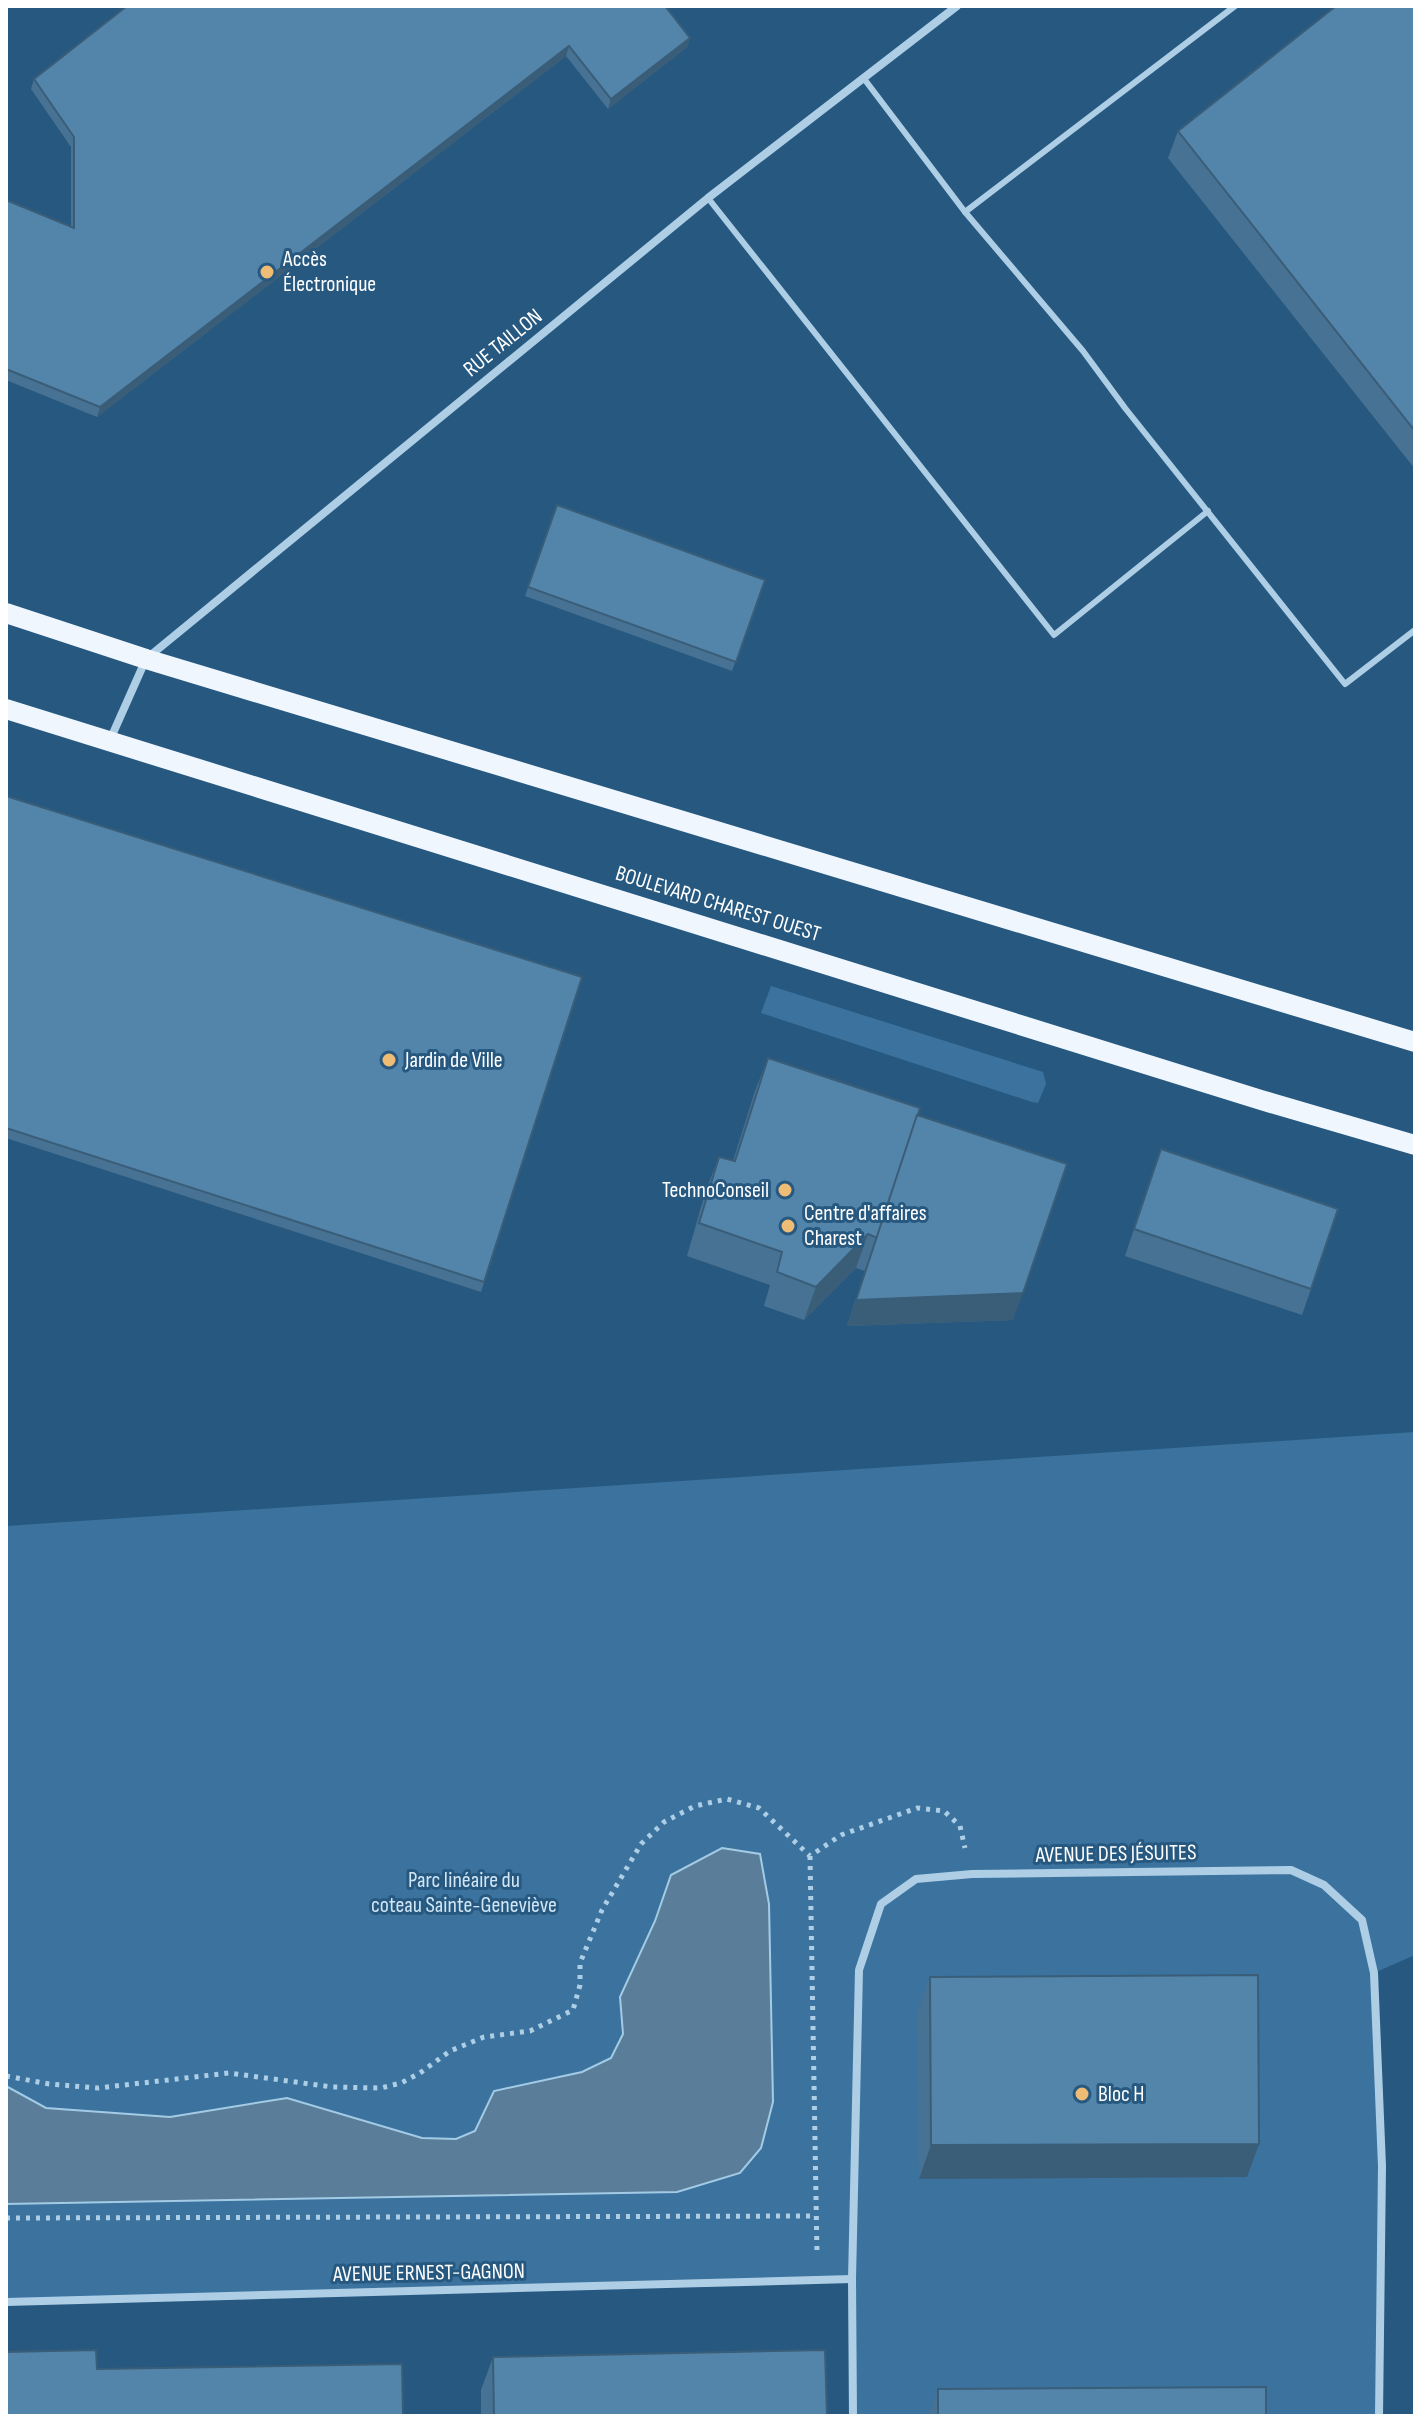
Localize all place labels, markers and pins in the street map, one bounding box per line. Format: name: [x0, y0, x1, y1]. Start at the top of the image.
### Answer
place label: Accès Électronique: [282, 246, 376, 298]
marker: Accès Électronique: [258, 263, 276, 281]
place label: Jardin de Ville: [404, 1047, 503, 1074]
marker: Jardin de Ville: [380, 1051, 398, 1069]
place label: TechnoConseil: [662, 1177, 769, 1204]
marker: TechnoConseil: [776, 1181, 794, 1199]
place label: Centre d'affaires Charest: [804, 1200, 927, 1252]
marker: Centre d'affaires Charest: [779, 1217, 797, 1235]
place label: Bloc H: [1098, 2081, 1145, 2108]
marker: Bloc H: [1073, 2085, 1091, 2103]

